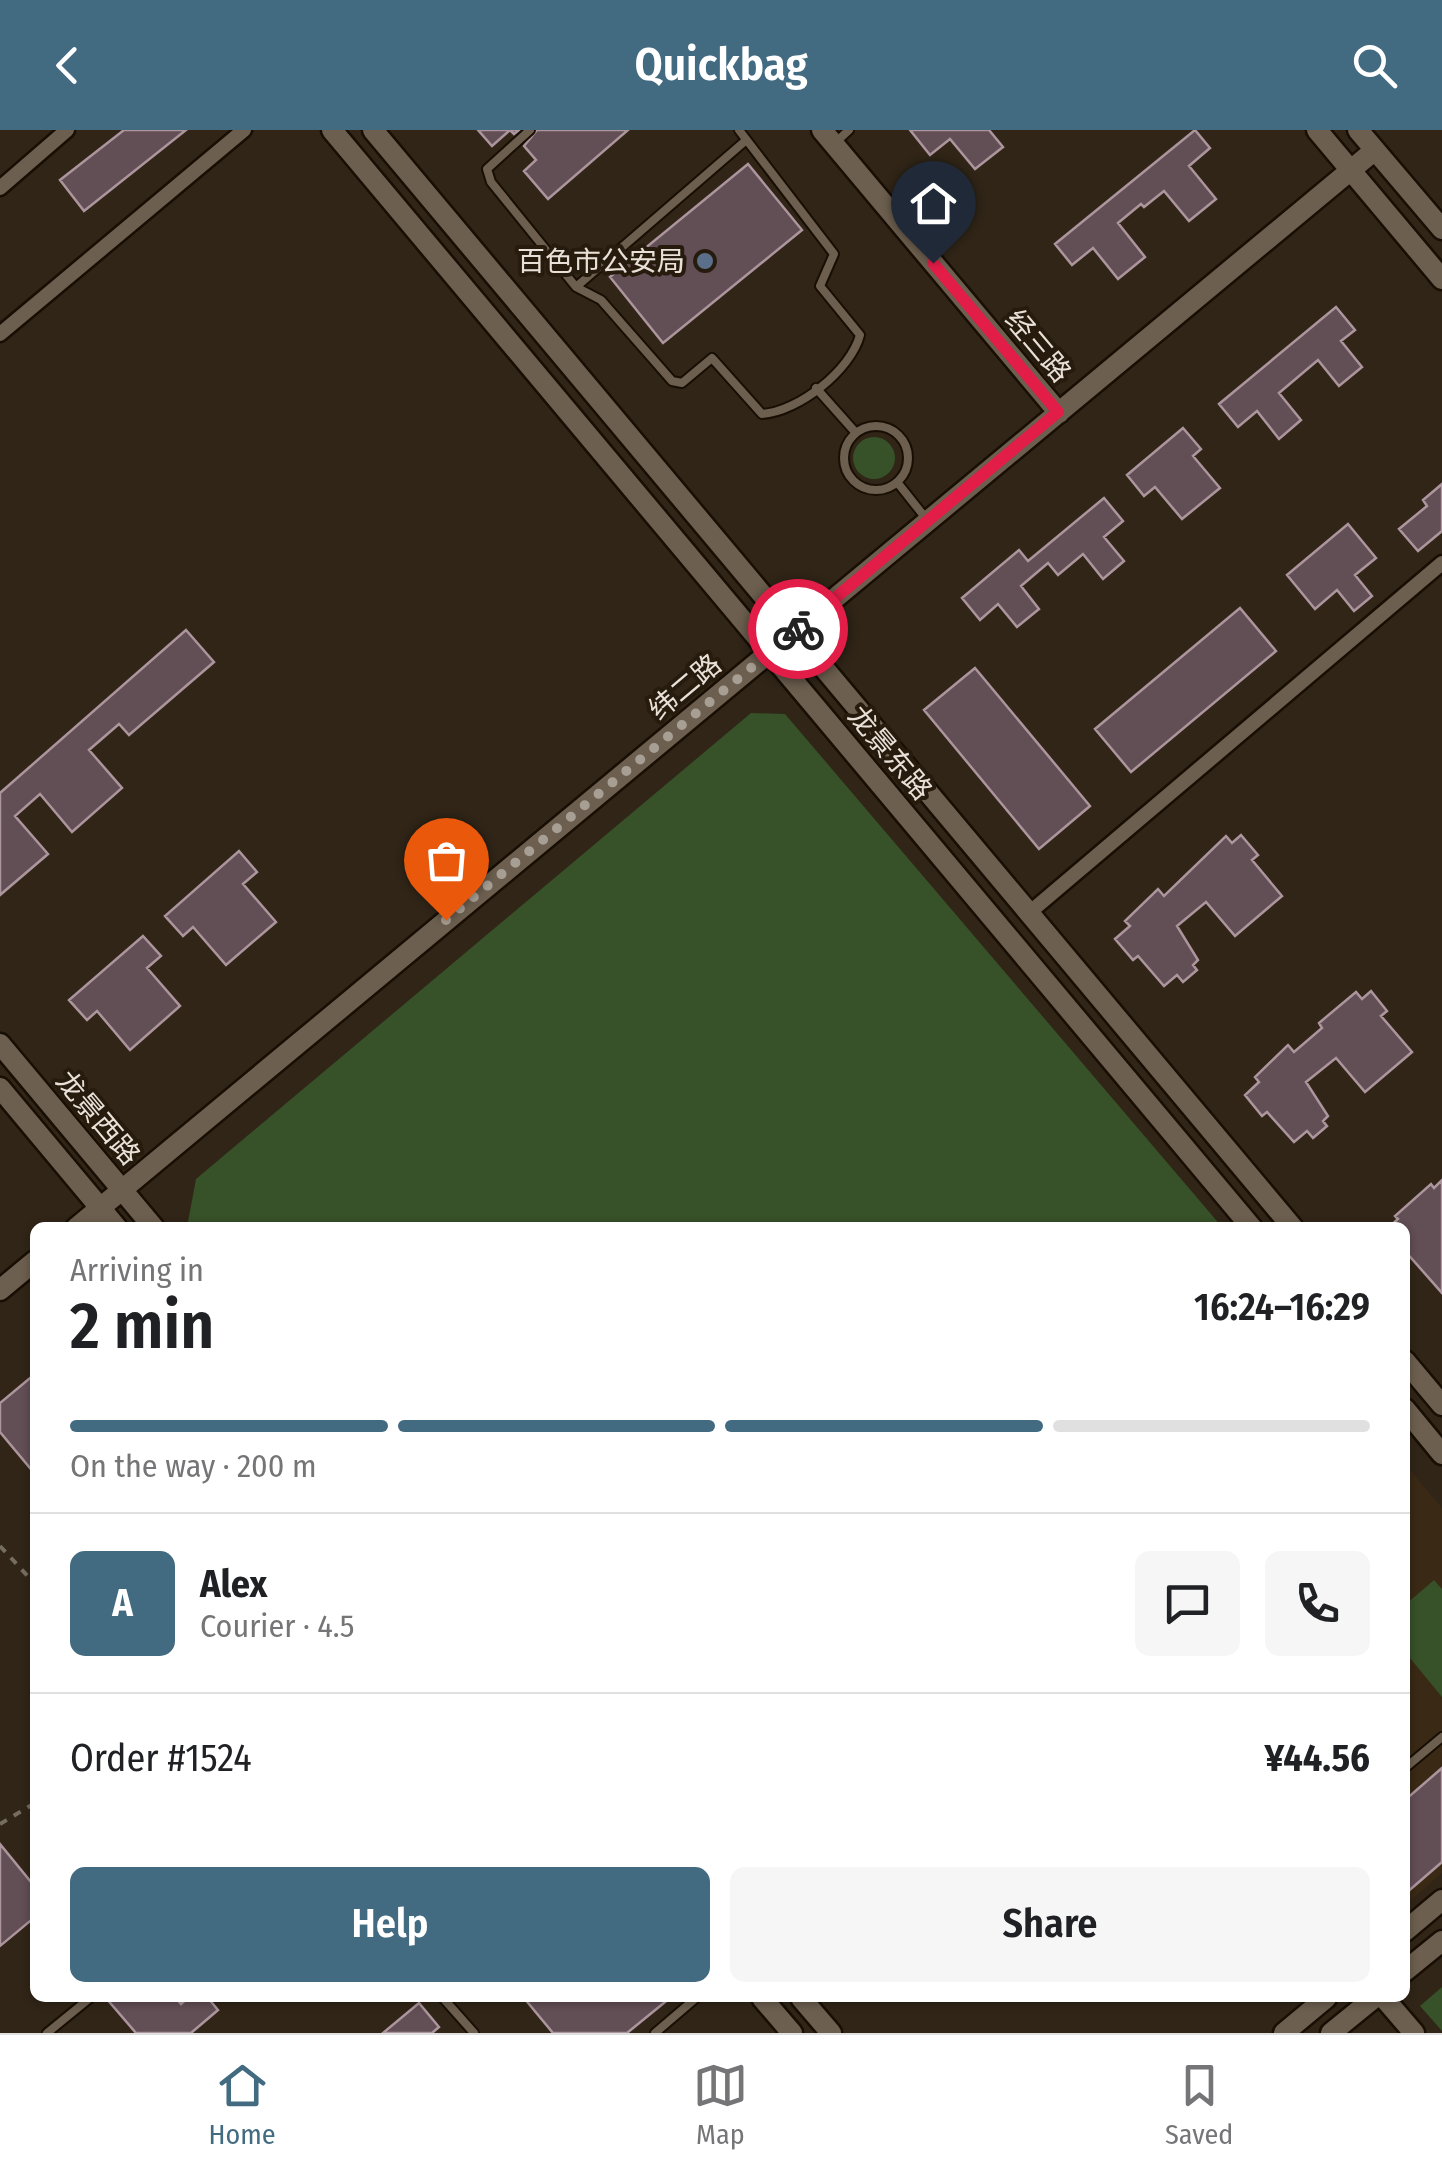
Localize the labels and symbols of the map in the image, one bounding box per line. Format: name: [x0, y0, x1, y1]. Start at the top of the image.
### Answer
pin: [891, 161, 976, 264]
place label: 百色市公安局: [517, 245, 685, 278]
marker: 百色市公安局: [694, 250, 716, 272]
street label: 经三路: [998, 303, 1078, 389]
courier: [748, 579, 848, 679]
street label: 纬二路: [642, 647, 728, 727]
street label: 龙景东路: [841, 699, 939, 807]
pin: [404, 818, 489, 921]
street label: 龙景西路: [49, 1064, 147, 1172]

